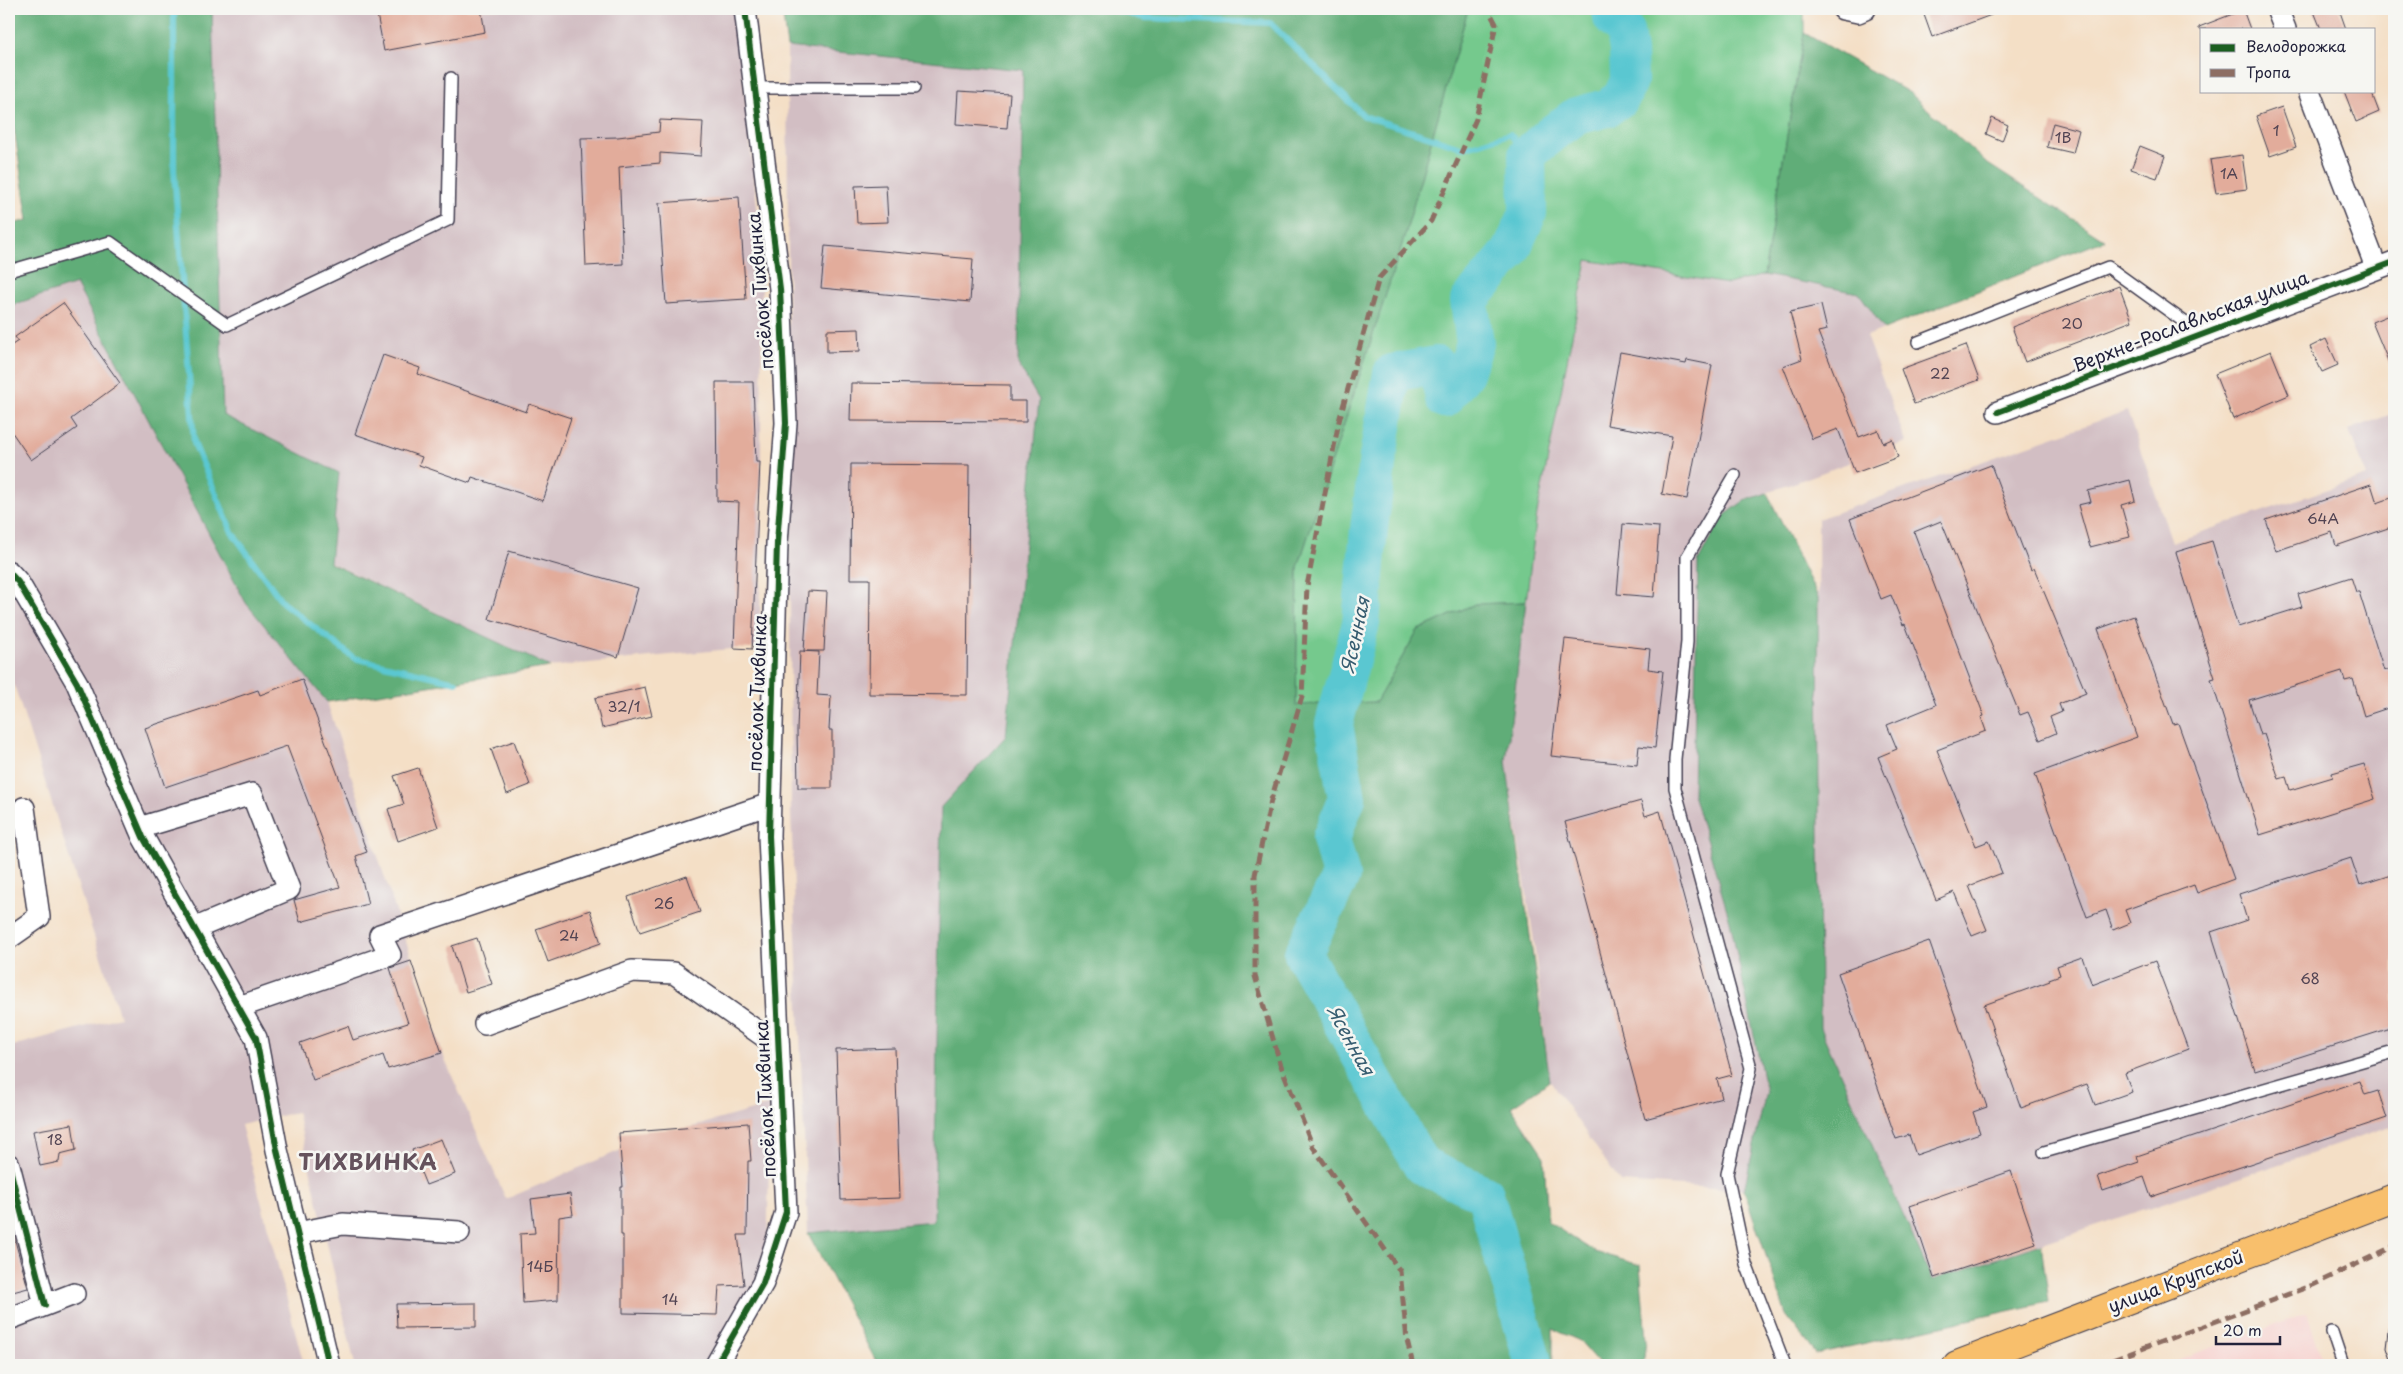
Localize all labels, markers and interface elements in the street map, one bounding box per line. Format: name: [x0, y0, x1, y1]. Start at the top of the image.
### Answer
legend: [2200, 28, 2376, 92]
text: Велодорожка: [2246, 34, 2347, 57]
text: Тропа: [2246, 60, 2291, 83]
house number: 1: [2273, 118, 2279, 141]
house number: 1В: [2055, 125, 2071, 148]
house number: 1А: [2220, 161, 2238, 184]
street label: посёлок Тихвинка: [739, 211, 780, 371]
street label: Верхне-Рославльская улица: [2069, 263, 2313, 378]
house number: 20: [2061, 311, 2083, 334]
house number: 22: [1930, 361, 1950, 384]
house number: 64А: [2307, 506, 2339, 529]
water label: Ясенная: [1332, 592, 1376, 675]
street label: посёлок Тихвинка: [740, 613, 773, 772]
house number: 32/1: [607, 694, 641, 717]
house number: 26: [654, 891, 674, 914]
house number: 24: [559, 923, 579, 946]
house number: 68: [2300, 966, 2320, 989]
water label: Ясенная: [1321, 999, 1384, 1082]
street label: посёлок Тихвинка: [747, 1019, 782, 1179]
house number: 18: [47, 1127, 63, 1150]
district label: ТИХВИНКА: [298, 1144, 438, 1177]
street label: улица Крупской: [2104, 1242, 2247, 1319]
house number: 14Б: [527, 1254, 553, 1277]
house number: 14: [662, 1287, 678, 1310]
scale bar: [2216, 1314, 2279, 1346]
text: 20 m: [2223, 1318, 2262, 1341]

